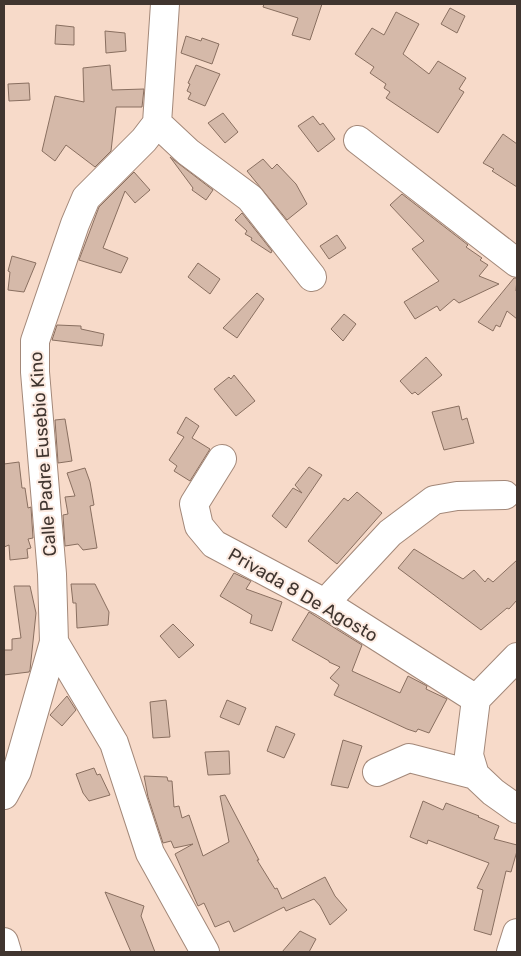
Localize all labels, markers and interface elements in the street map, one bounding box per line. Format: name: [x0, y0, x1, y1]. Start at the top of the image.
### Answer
street label: Calle Padre Eusebio Kino: [25, 351, 61, 557]
street label: Privada 8 De Agosto: [224, 543, 382, 647]

